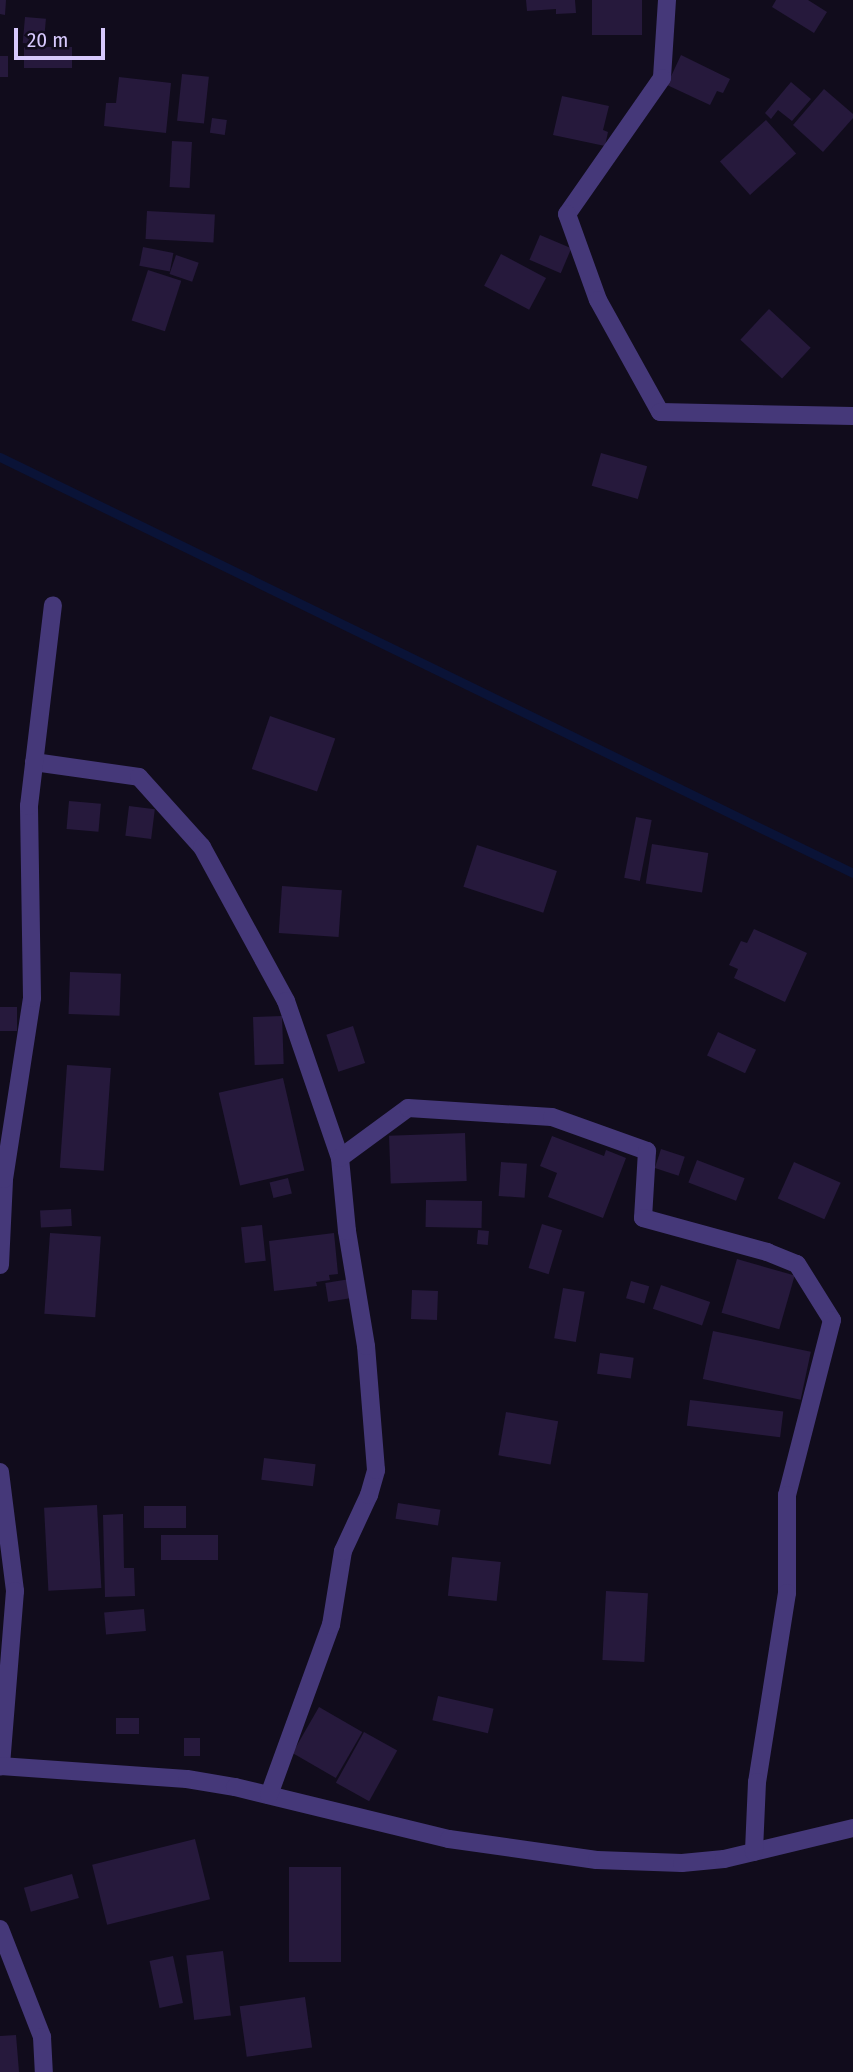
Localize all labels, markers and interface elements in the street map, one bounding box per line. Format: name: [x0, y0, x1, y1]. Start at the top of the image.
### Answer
scale bar: [18, 14, 108, 58]
text: 20 m: [27, 27, 68, 53]

